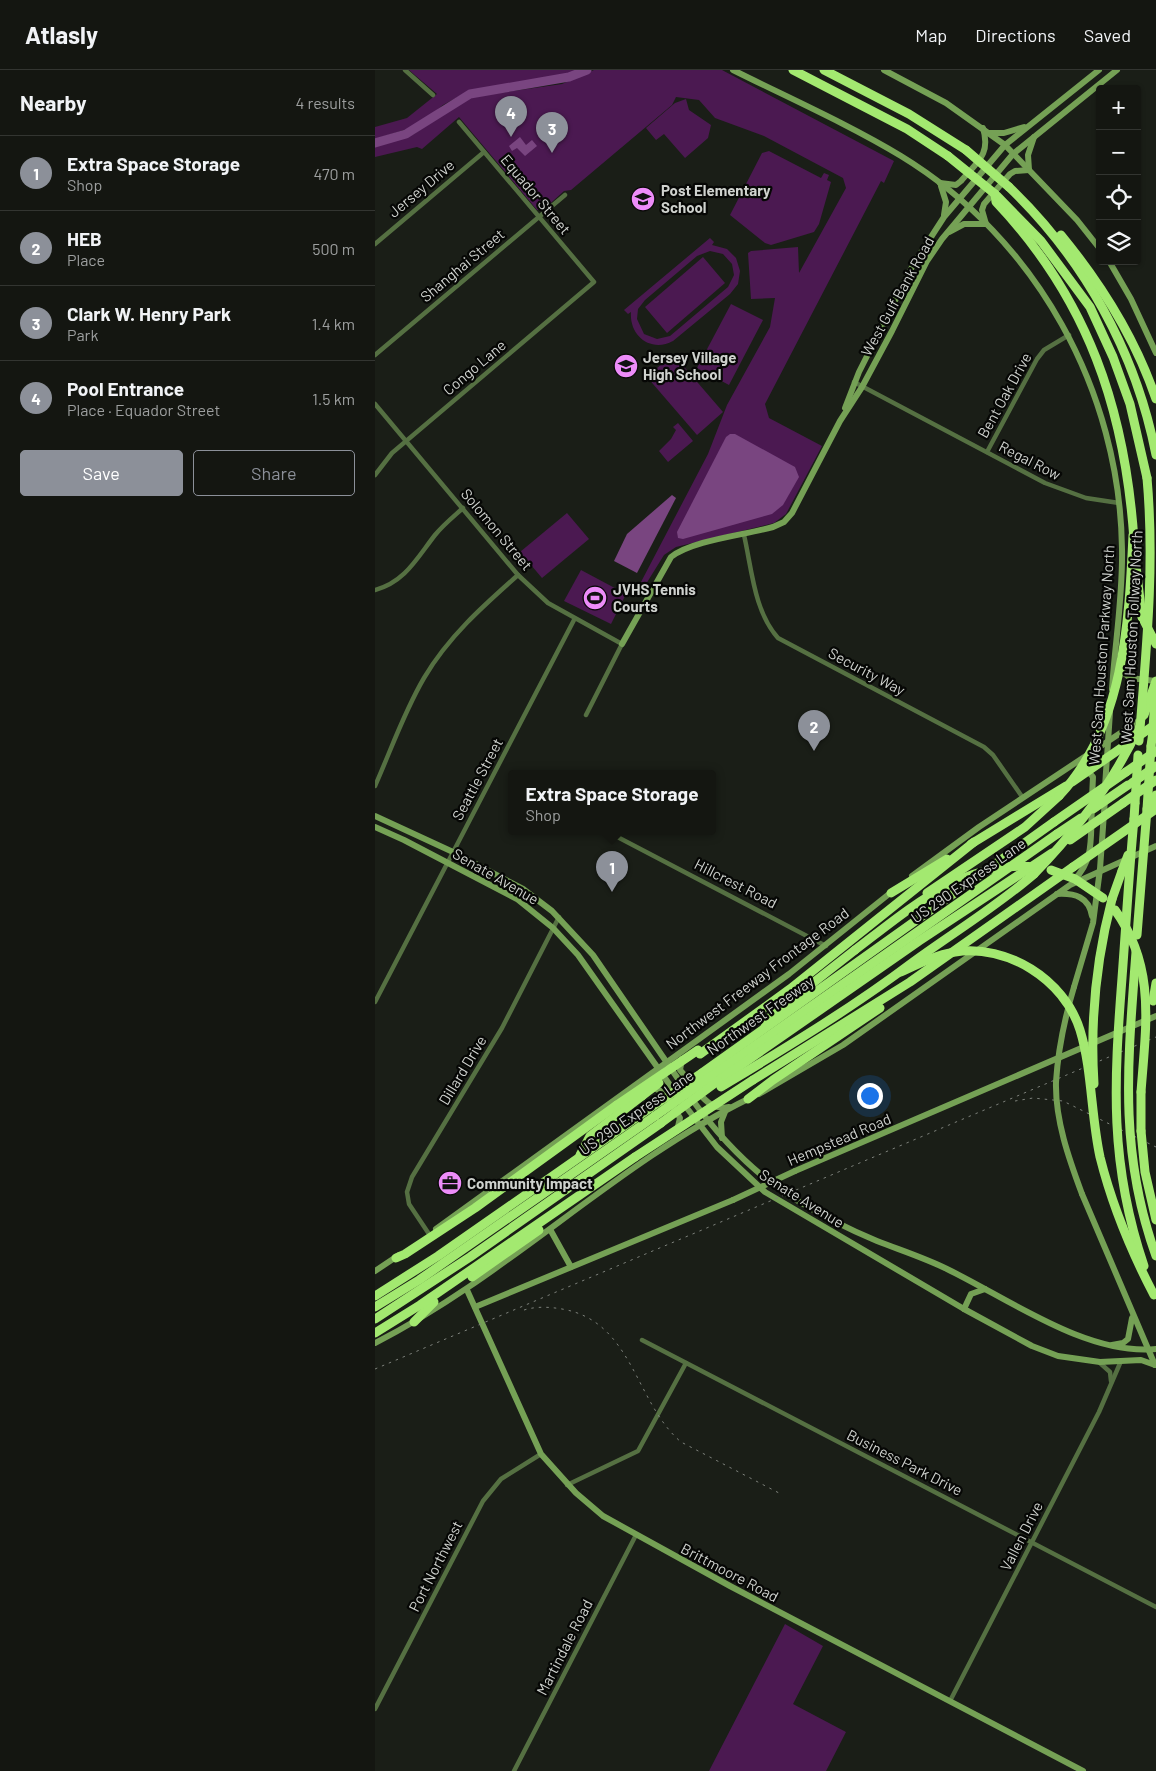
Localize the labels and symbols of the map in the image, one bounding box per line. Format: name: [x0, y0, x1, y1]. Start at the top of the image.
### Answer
pin: 4: [495, 96, 527, 137]
pin: 3: [536, 112, 568, 153]
street label: Equador Street: [497, 150, 575, 238]
street label: Jersey Drive: [384, 155, 458, 221]
place label: Post Elementary School: [661, 181, 771, 216]
school or university icon: Post Elementary School: [630, 186, 656, 212]
street label: Shanghai Street: [416, 225, 508, 305]
street label: West Gulf Bank Road: [857, 233, 937, 359]
street label: Congo Lane: [439, 335, 509, 399]
place label: Jersey Village High School: [643, 348, 736, 383]
street label: Bent Oak Drive: [973, 349, 1035, 441]
school or university icon: Jersey Village High School: [613, 353, 639, 379]
street label: Regal Row: [996, 437, 1064, 483]
street label: Solomon Street: [458, 484, 536, 574]
street label: West Sam Houston Tollway North: [1116, 530, 1146, 744]
street label: West Sam Houston Parkway North: [1084, 544, 1118, 766]
place label: JVHS Tennis Courts: [613, 580, 696, 615]
sports icon: JVHS Tennis Courts: [582, 585, 608, 611]
street label: Security Way: [826, 643, 908, 699]
pin: 2: [798, 710, 830, 751]
street label: Seattle Street: [448, 735, 506, 823]
street label: US 290 Express Lane: [907, 834, 1029, 926]
street label: Senate Avenue: [450, 844, 542, 908]
pin: 1: [596, 851, 628, 892]
street label: Hillcrest Road: [692, 854, 780, 912]
street label: Northwest Freeway Frontage Road: [662, 903, 852, 1053]
street label: Northwest Freeway: [703, 971, 817, 1059]
street label: Dillard Drive: [434, 1032, 490, 1108]
street label: US 290 Express Lane: [575, 1066, 697, 1158]
your location: [857, 1083, 883, 1109]
street label: Hempstead Road: [784, 1109, 894, 1169]
street label: Senate Avenue: [756, 1165, 848, 1231]
office icon: Community Impact: [437, 1170, 463, 1196]
place label: Community Impact: [467, 1174, 593, 1192]
street label: Business Park Drive: [844, 1425, 966, 1499]
street label: Vallen Drive: [996, 1498, 1046, 1574]
street label: Port Northwest: [404, 1518, 466, 1614]
street label: Brittmoore Road: [678, 1539, 782, 1605]
street label: Martindale Road: [532, 1596, 596, 1698]

